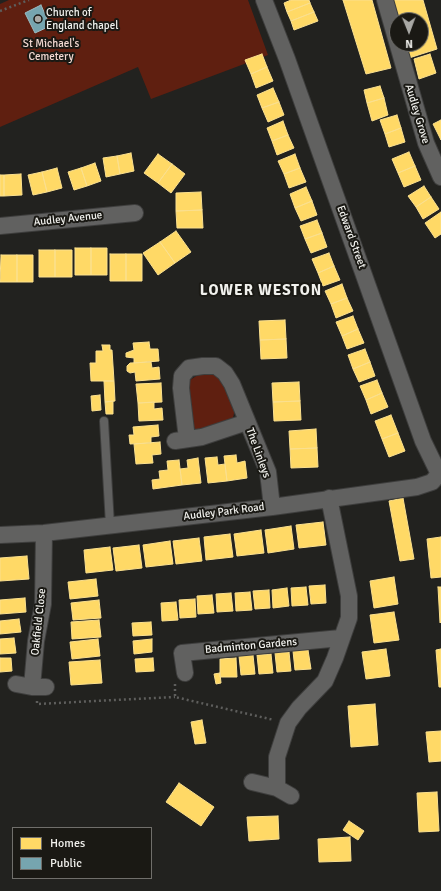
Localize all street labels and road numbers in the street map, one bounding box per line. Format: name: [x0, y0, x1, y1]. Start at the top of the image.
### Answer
street label: Audley Grove: [402, 83, 432, 145]
street label: Edward Street: [333, 204, 369, 270]
street label: Audley Avenue: [33, 209, 103, 229]
street label: The Linleys: [243, 426, 273, 480]
street label: Audley Park Road: [183, 500, 265, 524]
street label: Oakfield Close: [29, 588, 49, 656]
street label: Badminton Gardens: [204, 635, 298, 657]

